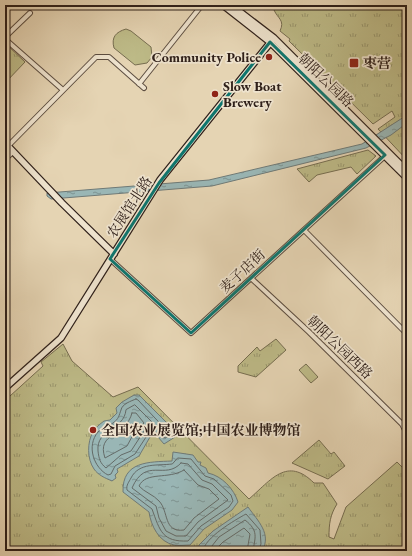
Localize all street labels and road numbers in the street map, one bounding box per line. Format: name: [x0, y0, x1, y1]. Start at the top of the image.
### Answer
street label: 朝阳公园路: [295, 49, 357, 111]
street label: 农展馆北路: [102, 173, 156, 241]
street label: 麦子店街: [215, 245, 269, 297]
street label: 朝阳公园西路: [304, 311, 376, 383]

